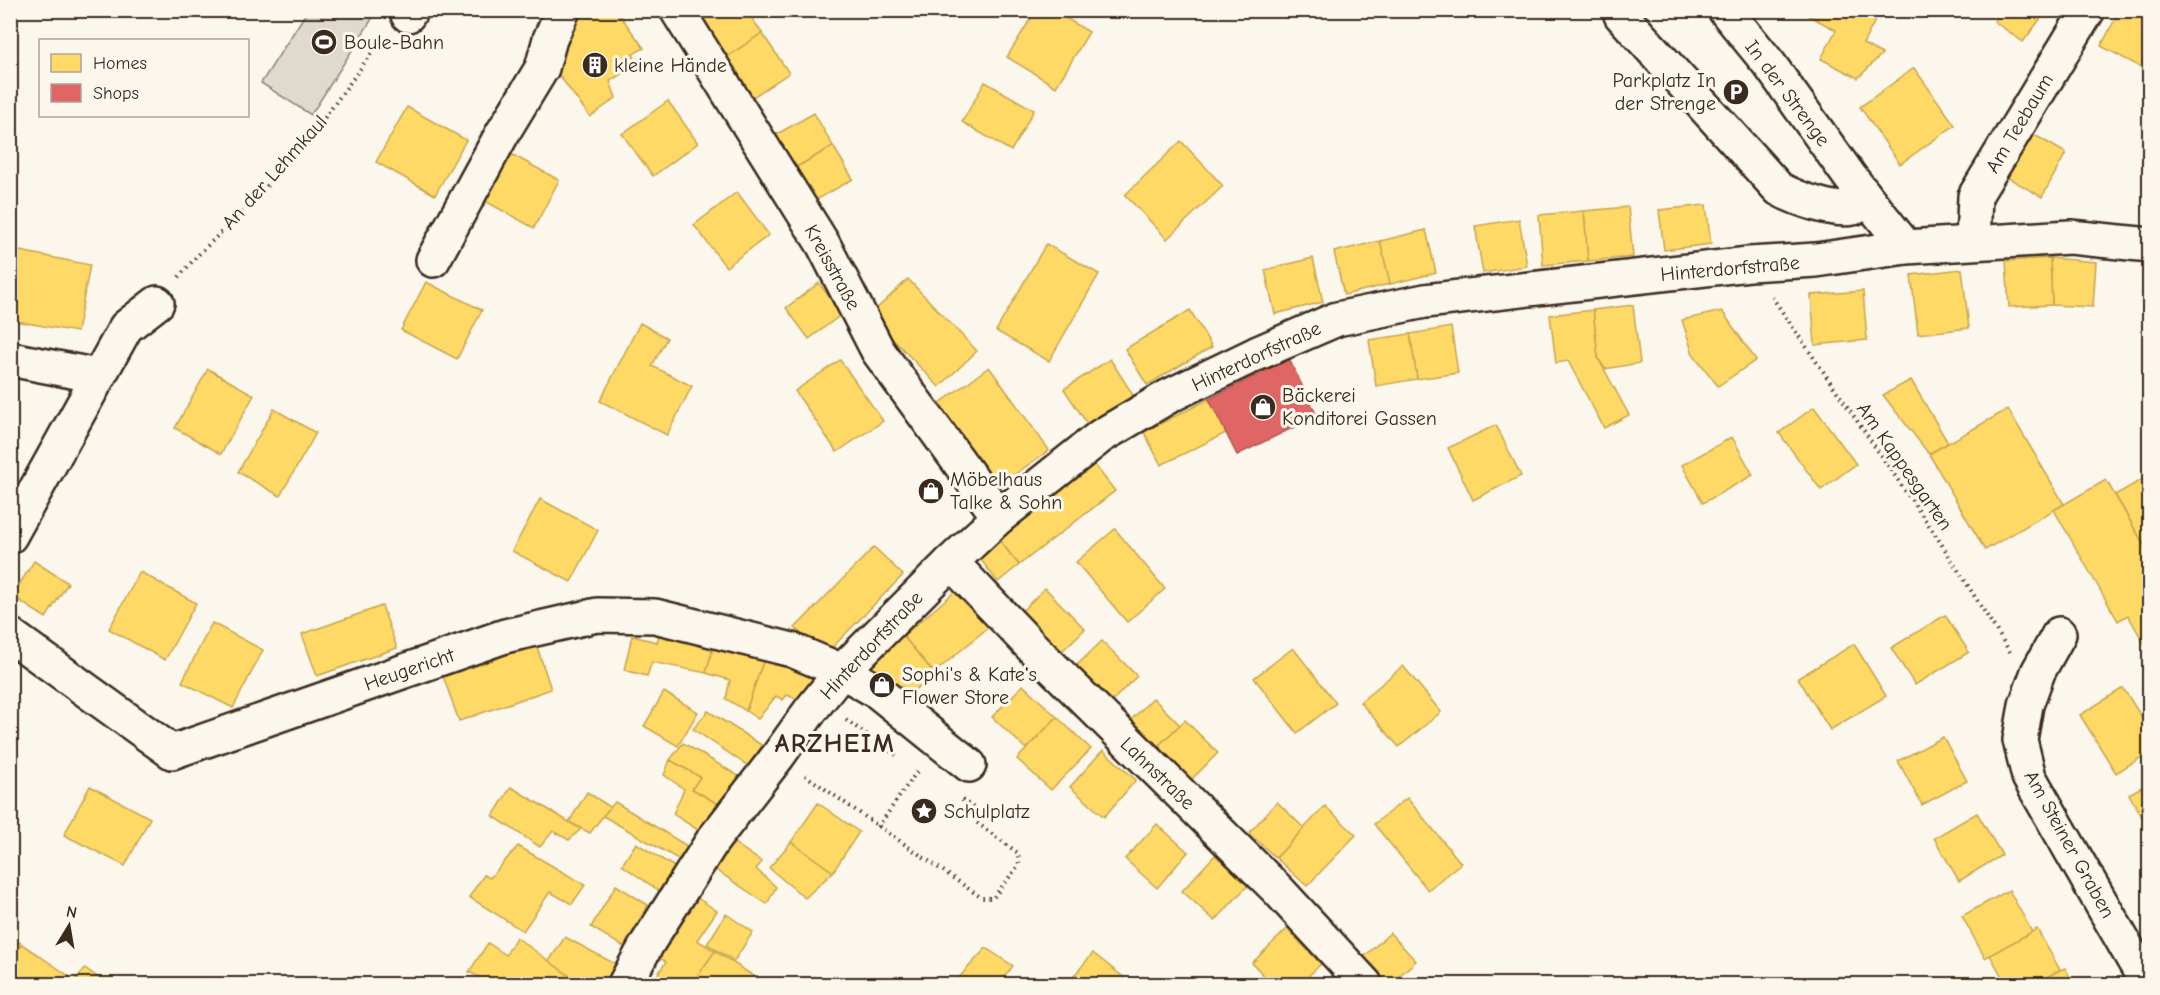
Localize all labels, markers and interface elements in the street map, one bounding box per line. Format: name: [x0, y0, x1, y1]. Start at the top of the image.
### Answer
sports icon: Boule-Bahn: [309, 27, 339, 57]
place label: Boule-Bahn: [344, 31, 444, 54]
street label: In der Strenge: [1740, 36, 1835, 151]
legend: [39, 39, 249, 117]
building icon: kleine Hände: [580, 50, 610, 80]
text: Homes: [93, 53, 147, 74]
place label: kleine Hände: [614, 54, 727, 77]
place label: Parkplatz In der Strenge: [1612, 69, 1716, 115]
street label: Am Teebaum: [1981, 70, 2058, 177]
parking icon: Parkplatz In der Strenge: [1721, 77, 1751, 107]
text: Shops: [93, 83, 139, 104]
street label: An der Lehmkaul: [217, 110, 332, 234]
street label: Kreisstraße: [800, 221, 865, 314]
street label: Hinterdorfstraße: [1659, 251, 1801, 286]
street label: Hinterdorfstraße: [1188, 317, 1324, 396]
place label: Bäckerei Konditorei Gassen: [1282, 384, 1437, 430]
shop icon: Bäckerei Konditorei Gassen: [1248, 392, 1278, 422]
street label: Am Kappesgarten: [1852, 398, 1957, 535]
place label: Möbelhaus Talke & Sohn: [950, 468, 1062, 514]
shop icon: Möbelhaus Talke & Sohn: [916, 476, 946, 506]
street label: Hinterdorfstraße: [815, 586, 927, 704]
street label: Heugericht: [361, 643, 458, 696]
place label: Sophi's & Kate's Flower Store: [902, 663, 1037, 709]
shop icon: Sophi's & Kate's Flower Store: [867, 670, 897, 700]
district label: ARZHEIM: [775, 729, 895, 759]
street label: Lahnstraße: [1116, 732, 1200, 814]
street label: Am Steiner Graben: [2019, 766, 2120, 922]
place icon: Schulplatz: [909, 796, 939, 826]
place label: Schulplatz: [944, 800, 1030, 823]
north arrow: [39, 896, 99, 956]
text: N: [65, 902, 79, 922]

